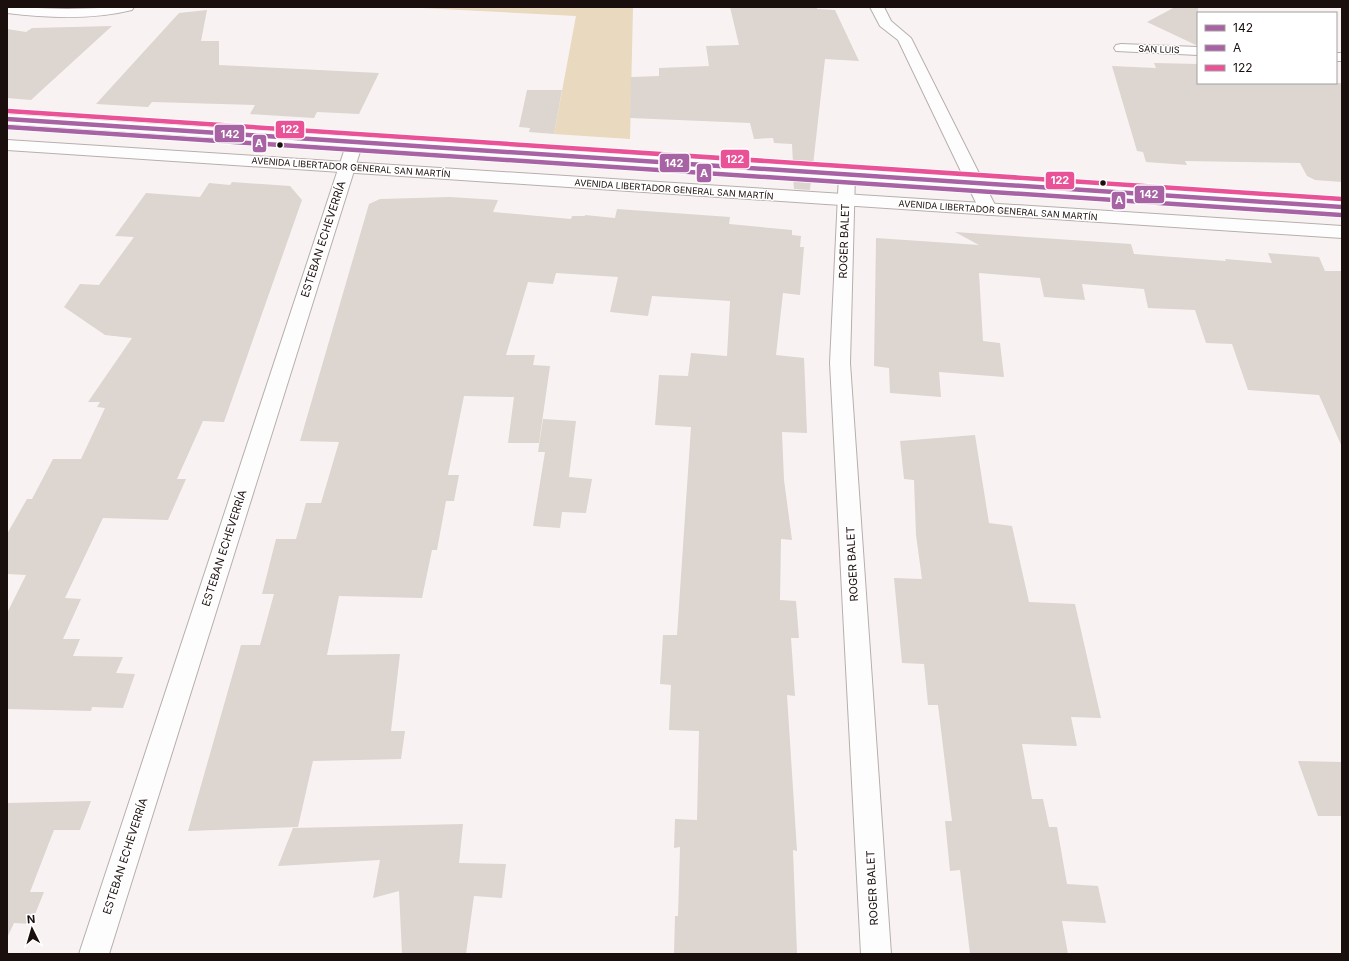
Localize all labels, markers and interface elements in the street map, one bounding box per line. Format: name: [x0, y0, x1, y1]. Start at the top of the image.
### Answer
legend: [1197, 12, 1337, 84]
text: 142: [1233, 20, 1253, 35]
text: A: [1233, 40, 1241, 55]
street label: SAN LUIS: [1138, 43, 1180, 55]
text: 122: [1233, 60, 1253, 75]
line badge: 122: [275, 120, 305, 139]
text: 122: [281, 122, 299, 136]
line badge: 142: [214, 124, 245, 143]
text: 142: [220, 127, 240, 141]
line badge: A: [252, 134, 267, 153]
text: A: [255, 136, 263, 150]
unlabelled marker: [275, 140, 285, 150]
line badge: 122: [720, 149, 750, 169]
text: 122: [726, 152, 744, 166]
line badge: 142: [659, 153, 690, 173]
street label: AVENIDA LIBERTADOR GENERAL SAN MARTÍN: [251, 155, 451, 179]
text: 142: [664, 156, 684, 170]
line badge: A: [696, 163, 712, 183]
text: A: [700, 166, 708, 180]
line badge: 122: [1045, 171, 1075, 190]
text: 122: [1051, 173, 1069, 187]
street label: AVENIDA LIBERTADOR GENERAL SAN MARTÍN: [574, 177, 774, 201]
street label: ESTEBAN ECHEVERRÍA: [298, 178, 349, 299]
unlabelled marker: [1098, 178, 1108, 188]
line badge: 142: [1134, 185, 1165, 204]
text: 142: [1139, 187, 1159, 201]
line badge: A: [1111, 191, 1126, 210]
text: A: [1115, 193, 1123, 207]
street label: AVENIDA LIBERTADOR GENERAL SAN MARTÍN: [898, 198, 1098, 222]
street label: ROGER BALET: [836, 203, 852, 279]
street label: ESTEBAN ECHEVERRÍA: [199, 487, 250, 608]
street label: ROGER BALET: [843, 526, 861, 602]
street label: ESTEBAN ECHEVERRÍA: [100, 795, 151, 916]
street label: ROGER BALET: [863, 850, 881, 926]
north arrow: [12, 909, 52, 949]
text: N: [26, 912, 36, 926]

